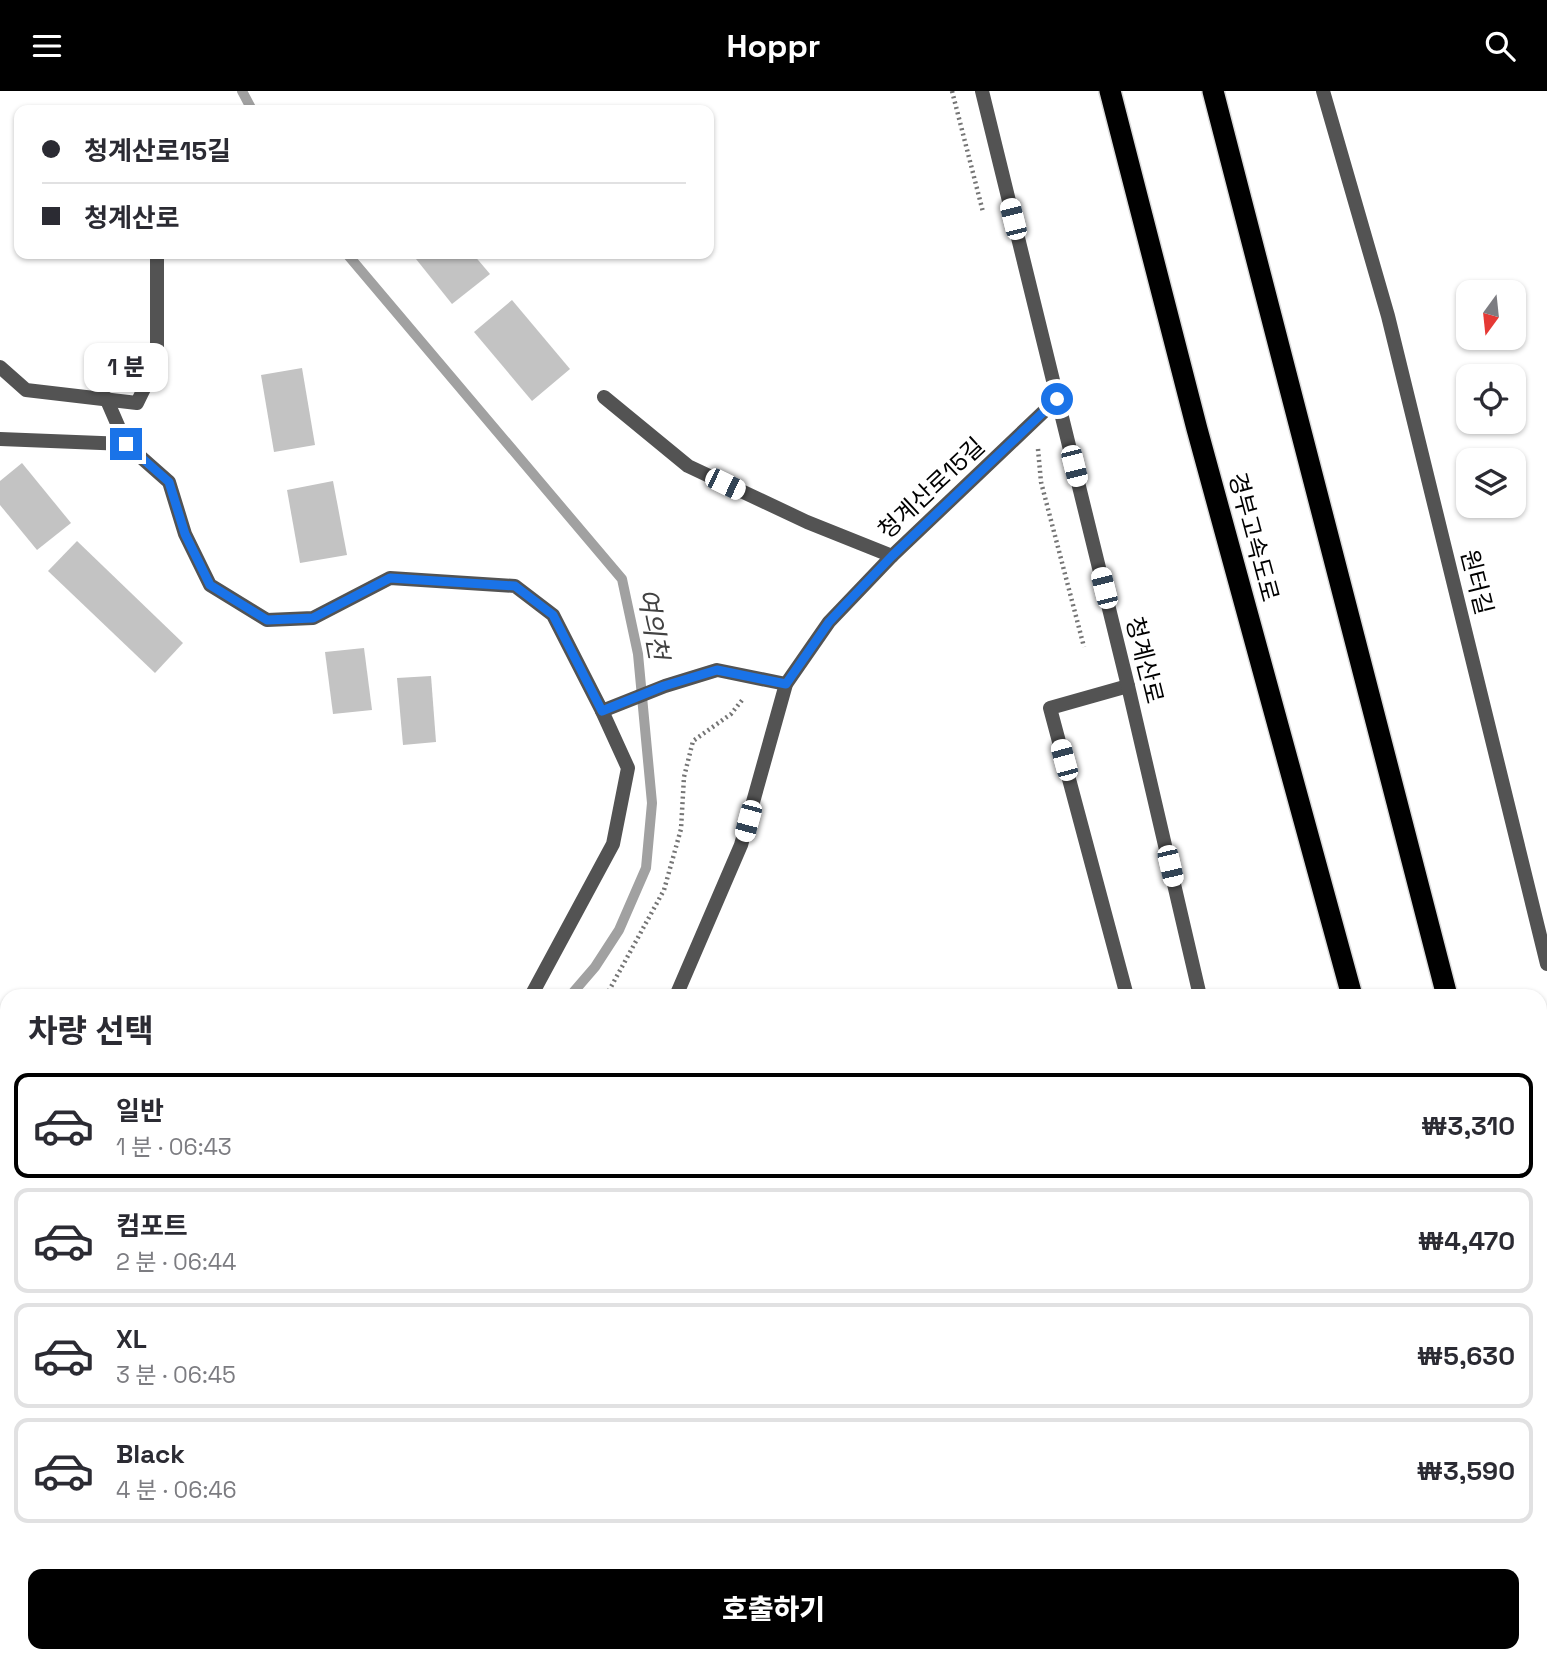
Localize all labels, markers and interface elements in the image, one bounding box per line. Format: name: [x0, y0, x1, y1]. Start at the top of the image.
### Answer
text: Hoppr: [726, 26, 821, 66]
icon: menu: [28, 27, 66, 65]
icon: search: [1481, 27, 1519, 65]
text: 청계산로15길: [84, 134, 231, 168]
car: [998, 196, 1029, 242]
text: 청계산로: [84, 201, 180, 235]
north arrow: [1456, 280, 1526, 350]
map controls: [1456, 280, 1526, 518]
callout: 1 분: [84, 343, 168, 391]
text: 1 분: [107, 352, 145, 382]
button: locate: [1456, 364, 1526, 434]
route start: [1041, 383, 1073, 415]
route end: [110, 428, 142, 460]
street label: 청계산로15길: [871, 431, 991, 545]
car: [1059, 443, 1090, 489]
button: layers: [1456, 448, 1526, 518]
car: [702, 465, 749, 503]
street label: 경부고속도로: [1222, 469, 1286, 605]
street label: 원터길: [1454, 546, 1500, 618]
car: [1089, 565, 1120, 611]
water label: 여의천: [630, 586, 677, 665]
street label: 청계산로: [1119, 613, 1171, 707]
car: [1049, 737, 1080, 783]
car: [733, 798, 764, 844]
car: [1156, 843, 1185, 889]
text: 차량 선택: [28, 1011, 154, 1051]
icon: car: [32, 1094, 95, 1157]
text: 일반: [116, 1094, 164, 1128]
text: ₩3,310: [1421, 1109, 1515, 1143]
text: 1 분 · 06:43: [116, 1132, 232, 1162]
icon: car: [32, 1209, 95, 1272]
text: 컴포트: [116, 1209, 188, 1243]
text: ₩4,470: [1418, 1224, 1515, 1258]
text: 2 분 · 06:44: [116, 1247, 236, 1277]
text: XL: [116, 1322, 147, 1356]
icon: car: [32, 1324, 95, 1387]
text: ₩5,630: [1417, 1339, 1515, 1373]
text: 3 분 · 06:45: [116, 1360, 236, 1390]
text: Black: [116, 1437, 185, 1471]
icon: car: [32, 1439, 95, 1502]
text: ₩3,590: [1417, 1454, 1515, 1488]
text: 4 분 · 06:46: [116, 1475, 237, 1505]
button: 호출하기: [28, 1569, 1519, 1649]

